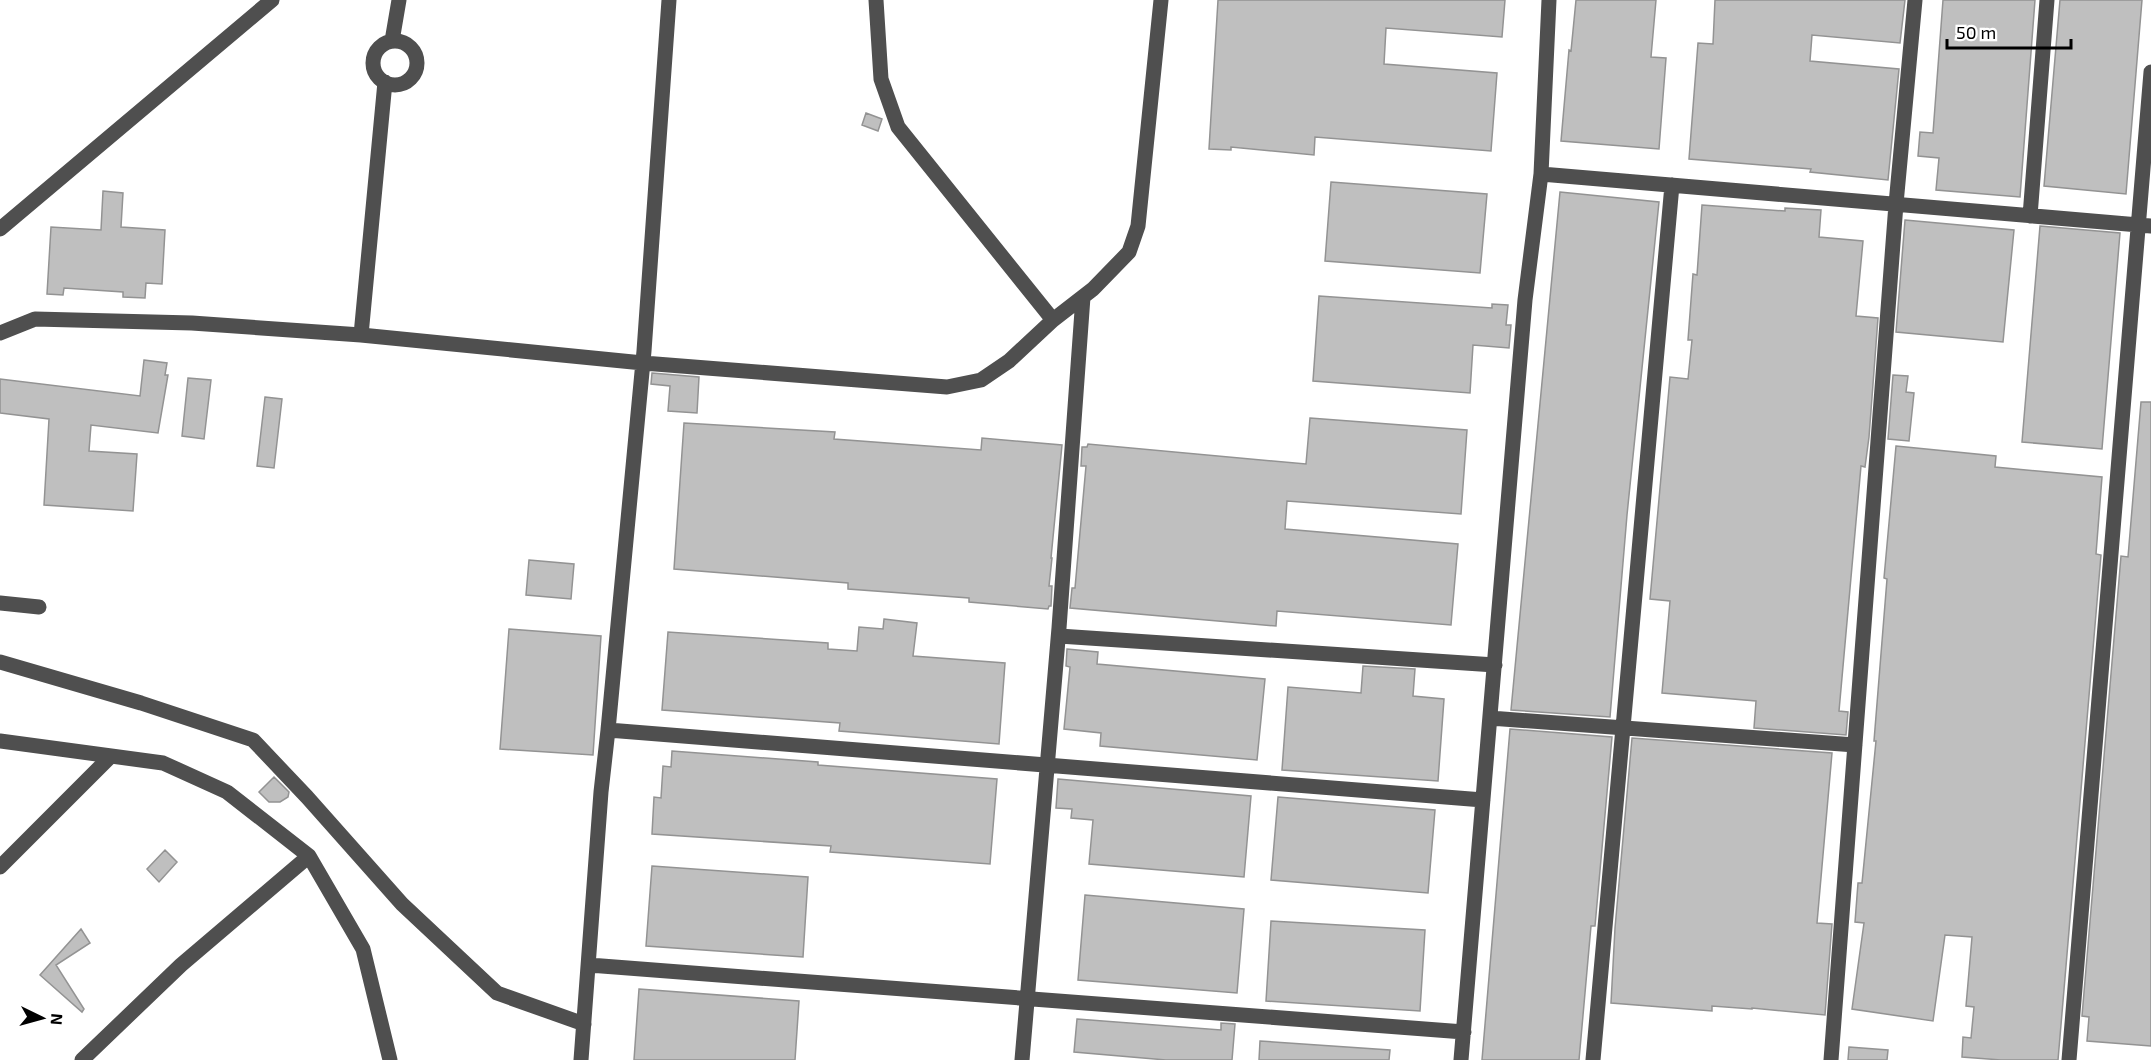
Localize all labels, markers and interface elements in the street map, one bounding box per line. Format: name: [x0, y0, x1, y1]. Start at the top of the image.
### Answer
scale bar: [1947, 12, 2072, 50]
text: 50 m: [1956, 21, 1996, 43]
north arrow: [12, 988, 72, 1048]
text: N: [47, 1013, 67, 1026]

